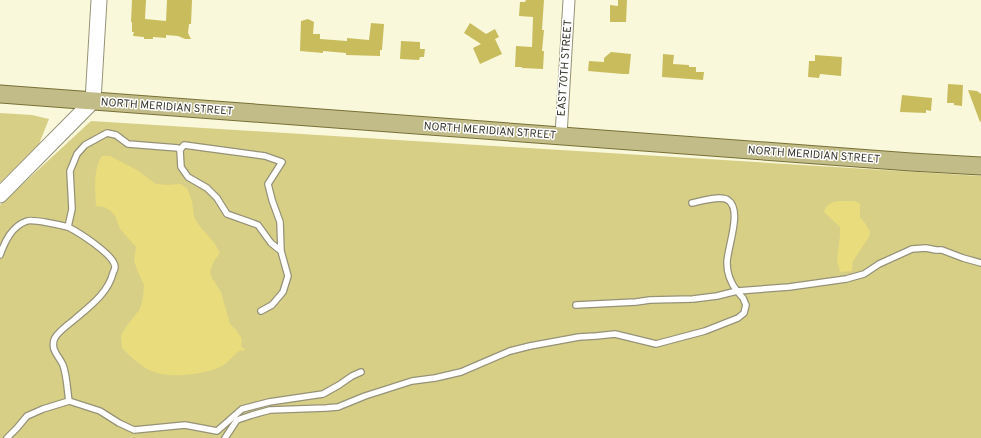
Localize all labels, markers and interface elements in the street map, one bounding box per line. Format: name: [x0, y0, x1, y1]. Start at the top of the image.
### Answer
street label: EAST 70TH STREET: [555, 19, 575, 117]
street label: NORTH MERIDIAN STREET: [100, 95, 234, 119]
street label: NORTH MERIDIAN STREET: [423, 119, 557, 143]
street label: NORTH MERIDIAN STREET: [747, 143, 881, 167]

